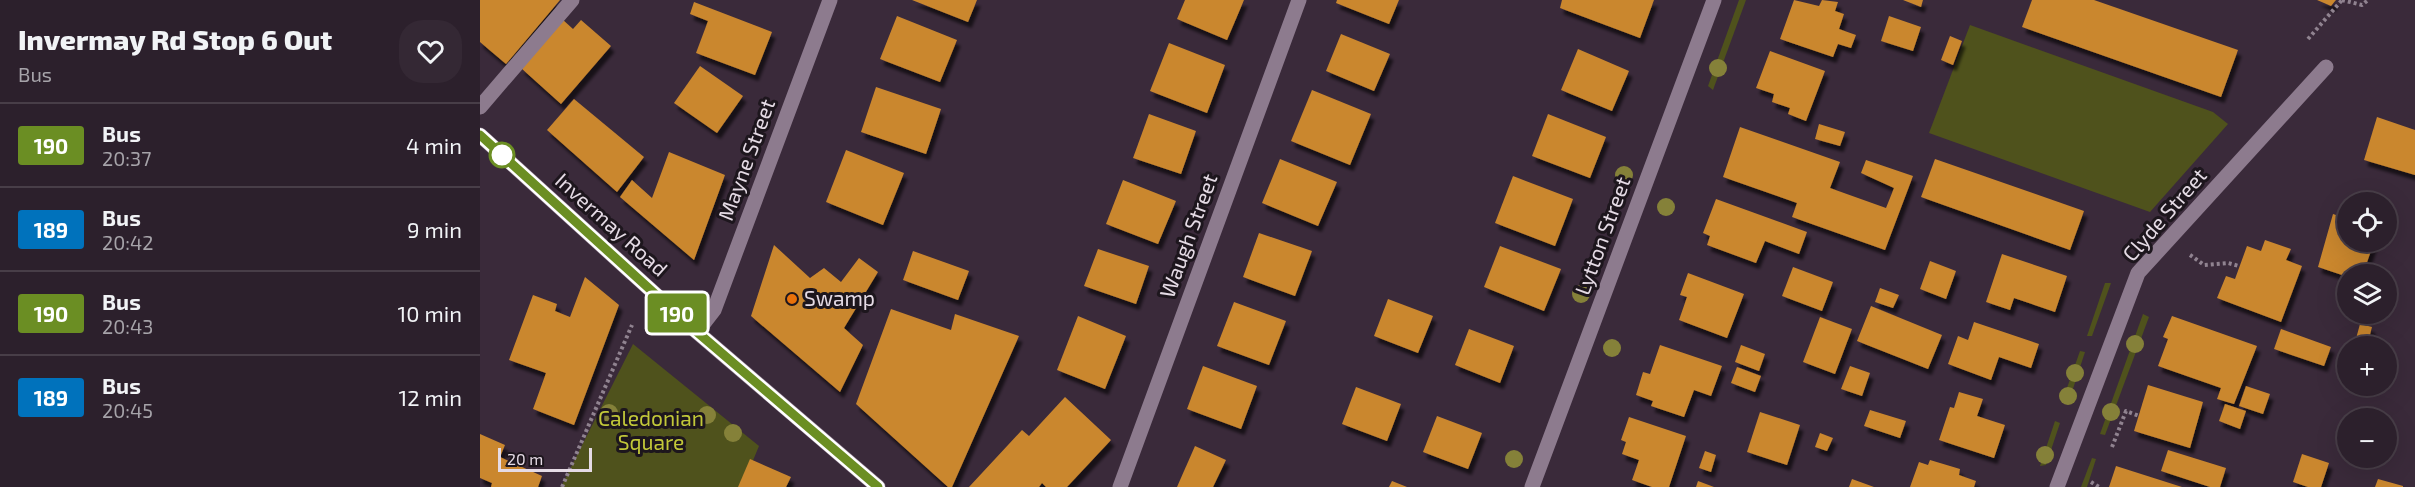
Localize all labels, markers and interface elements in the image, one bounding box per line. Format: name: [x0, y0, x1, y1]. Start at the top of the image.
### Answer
button: heart: [399, 20, 462, 83]
text: Invermay Rd Stop 6 Out: [18, 22, 332, 56]
text: Bus: [18, 62, 52, 86]
street label: Mayne Street: [712, 95, 779, 224]
text: Bus: [102, 120, 141, 146]
text: 4 min: [406, 132, 462, 158]
text: 190: [34, 133, 68, 158]
unlabelled marker: [489, 142, 515, 168]
text: 20:37: [102, 146, 151, 170]
street label: Clyde Street: [2117, 162, 2211, 266]
street label: Invermay Road: [551, 167, 673, 281]
street label: Waugh Street: [1154, 170, 1222, 301]
street label: Lytton Street: [1569, 173, 1634, 298]
map controls: [2337, 192, 2397, 468]
button: locate: [2337, 192, 2397, 252]
text: Bus: [102, 204, 141, 230]
text: 9 min: [407, 216, 462, 242]
text: 189: [34, 217, 68, 242]
text: 20:42: [102, 230, 154, 254]
button: layers: [2337, 264, 2397, 324]
place label: Swamp: [804, 285, 875, 310]
text: Bus: [102, 288, 141, 314]
marker: Swamp: [785, 292, 799, 306]
line badge: 190: [642, 294, 712, 332]
text: 10 min: [398, 300, 462, 326]
text: 190: [34, 301, 68, 326]
text: 190: [660, 301, 694, 326]
text: 20:43: [102, 314, 153, 338]
button: +: [2337, 336, 2397, 396]
text: Bus: [102, 372, 141, 398]
text: 12 min: [398, 384, 462, 410]
text: 189: [34, 385, 68, 410]
text: 20:45: [102, 398, 153, 422]
park label: Caledonian Square: [598, 405, 704, 454]
button: −: [2337, 408, 2397, 468]
scale bar: [498, 445, 592, 472]
text: 20 m: [507, 449, 543, 468]

